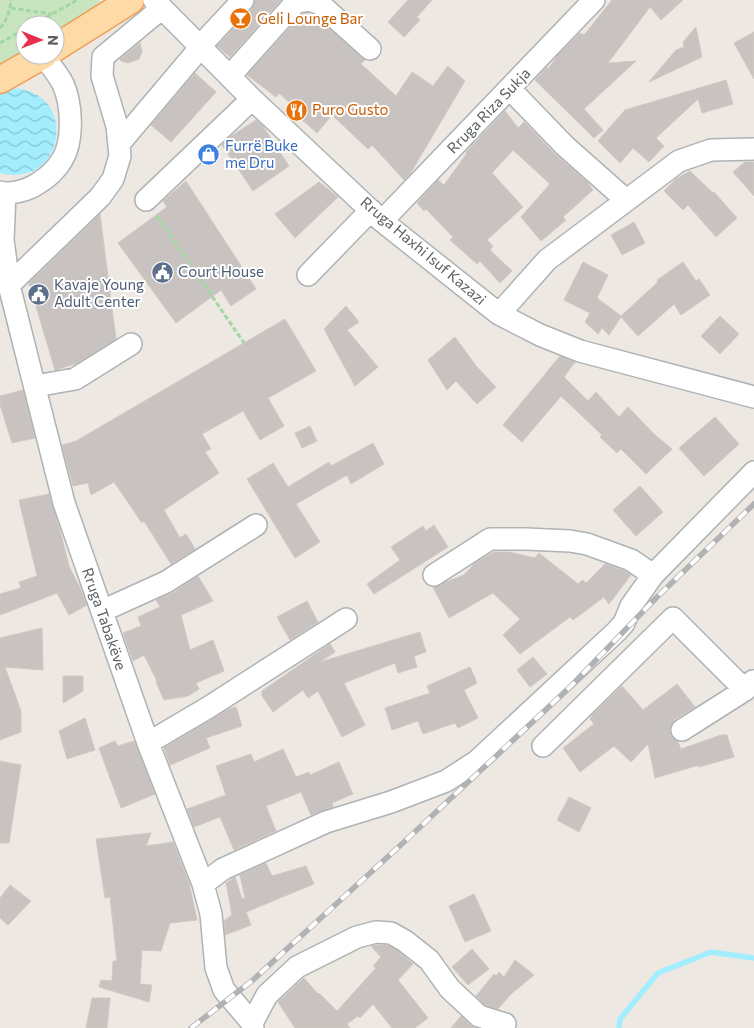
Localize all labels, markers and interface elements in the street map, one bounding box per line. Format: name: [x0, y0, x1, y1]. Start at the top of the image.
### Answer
bar icon: Geli Lounge Bar: [229, 7, 253, 31]
place label: Geli Lounge Bar: [257, 9, 363, 27]
north arrow: [15, 15, 65, 65]
text: N: [45, 35, 62, 46]
street label: Rruga Riza Sukja: [443, 64, 534, 157]
restaurant icon: Puro Gusto: [284, 98, 308, 122]
place label: Puro Gusto: [312, 100, 389, 118]
place label: Furrë Buke me Dru: [225, 136, 298, 171]
shop icon: Furrë Buke me Dru: [197, 143, 221, 167]
street label: Rruga Haxhi Isuf Kazazi: [357, 192, 490, 308]
public building icon: Court House: [150, 260, 174, 284]
place label: Court House: [178, 262, 264, 280]
place label: Kavaje Young Adult Center: [54, 275, 144, 310]
public building icon: Kavaje Young Adult Center: [26, 282, 50, 306]
street label: Rruga Tabakëve: [79, 565, 131, 672]

